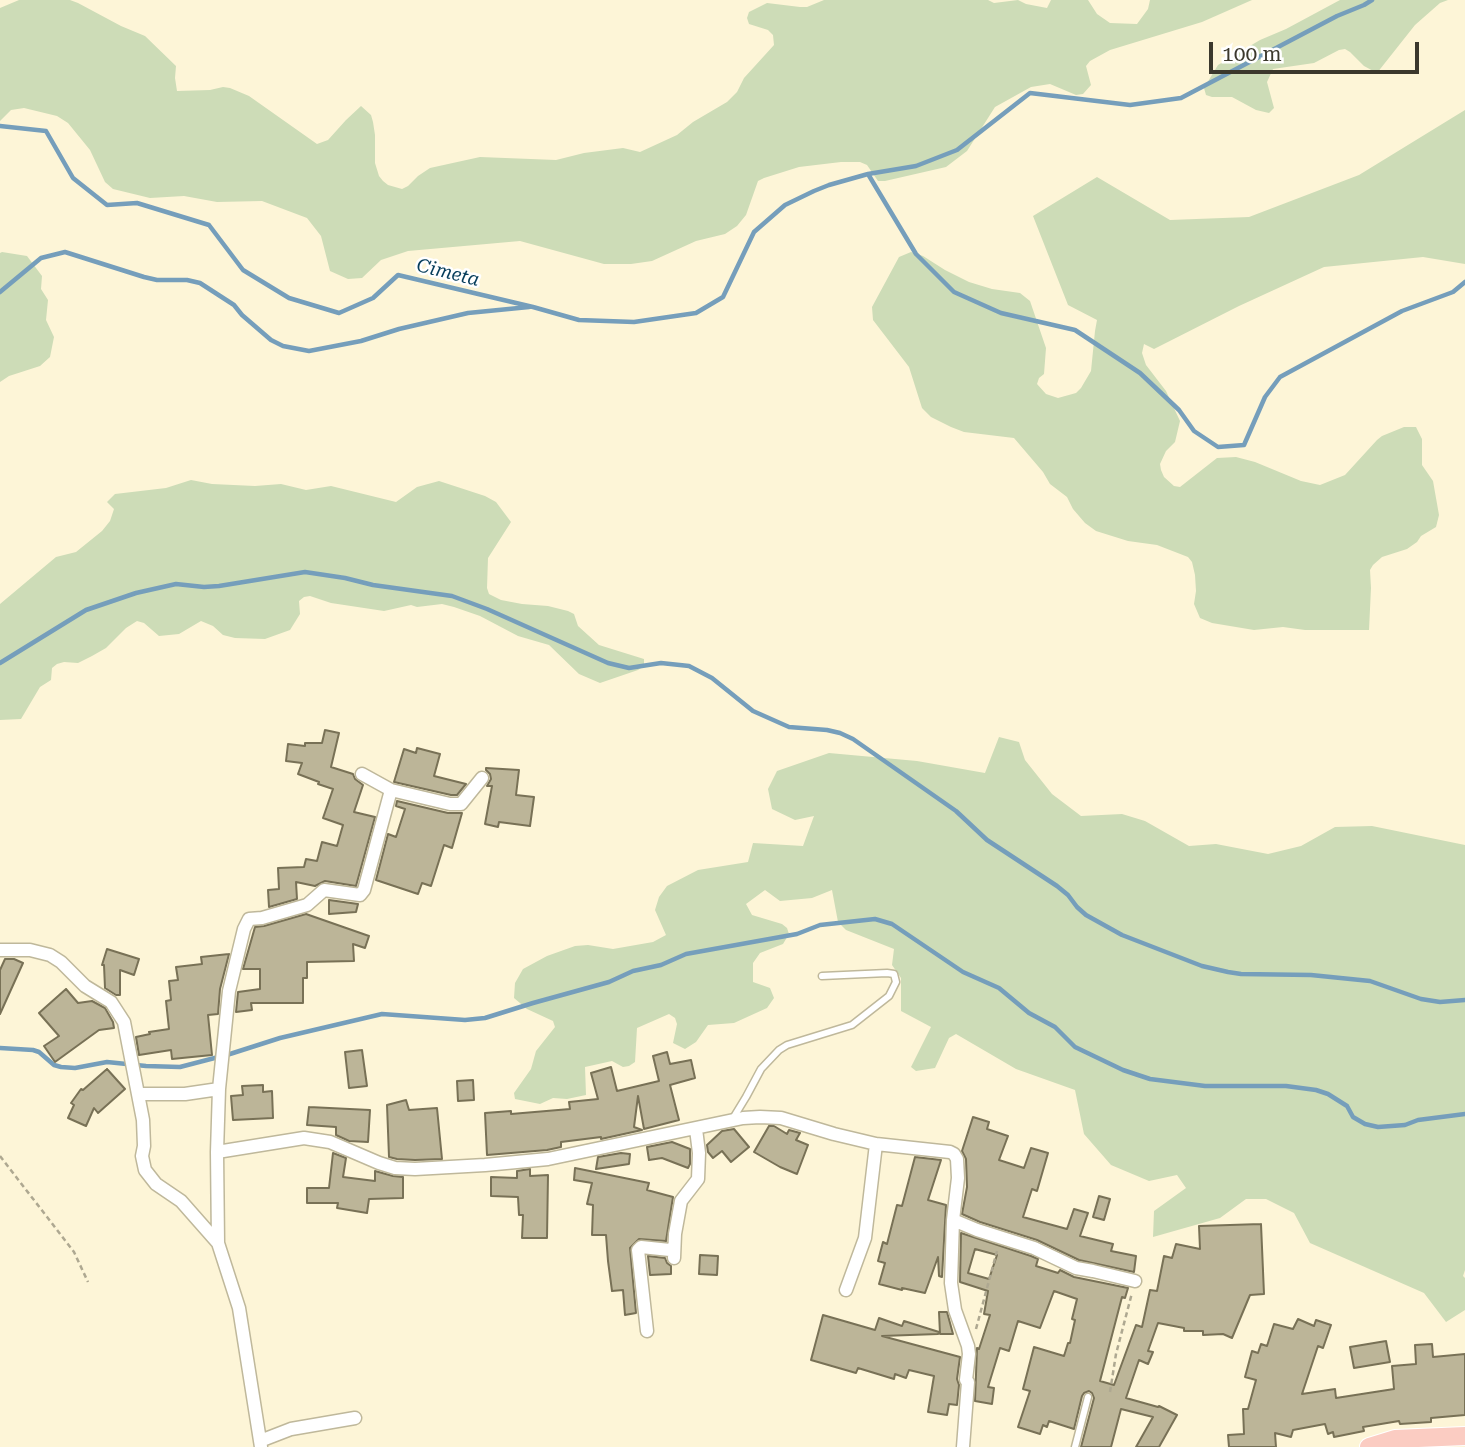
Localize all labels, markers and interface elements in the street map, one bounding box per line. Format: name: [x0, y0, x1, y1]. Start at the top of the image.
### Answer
scale bar: [1213, 28, 1423, 72]
text: 100 m: [1222, 42, 1282, 66]
water label: Cimeta: [414, 254, 482, 292]

